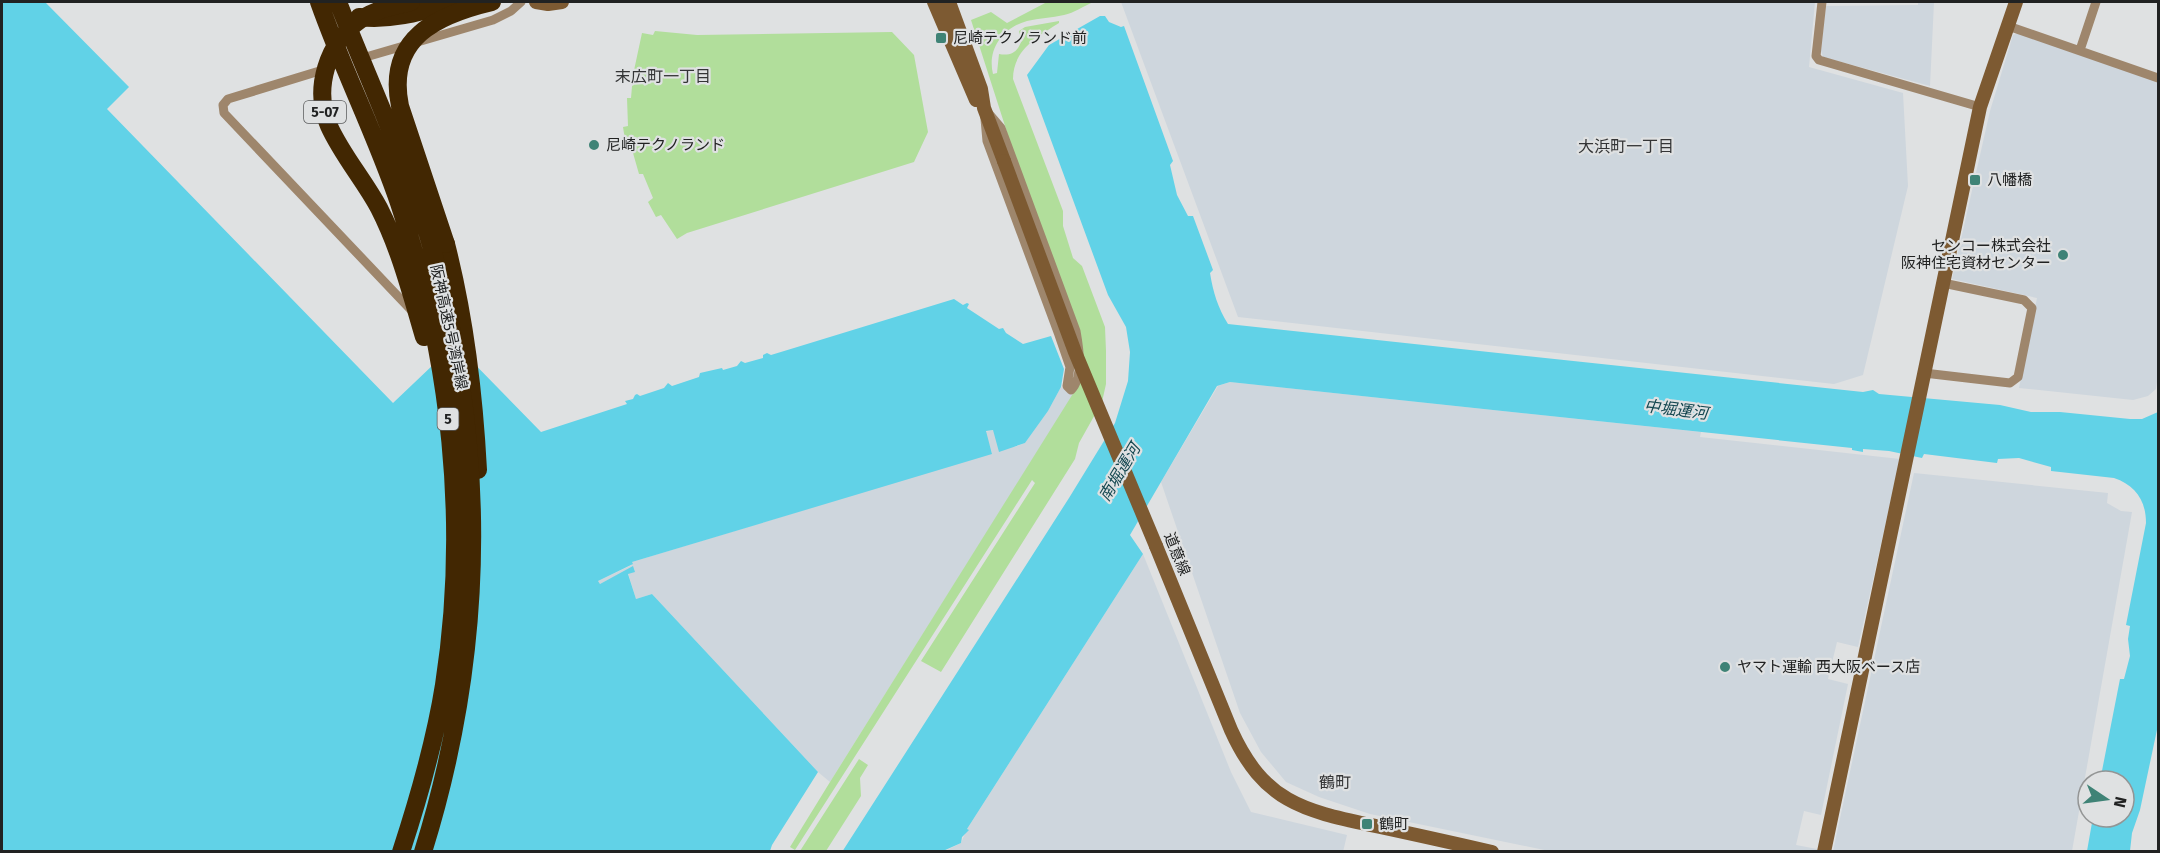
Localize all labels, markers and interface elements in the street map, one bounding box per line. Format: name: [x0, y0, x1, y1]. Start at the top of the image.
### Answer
place label: 尼崎テクノランド前: [953, 29, 1087, 47]
marker: 尼崎テクノランド前: [934, 31, 948, 45]
district label: 末広町一丁目: [615, 67, 711, 86]
road number: 5-07: [304, 101, 346, 123]
place label: 尼崎テクノランド: [606, 136, 725, 154]
district label: 大浜町一丁目: [1578, 137, 1674, 156]
marker: 尼崎テクノランド: [587, 138, 601, 152]
place label: 八幡橋: [1987, 171, 2032, 189]
marker: 八幡橋: [1968, 173, 1982, 187]
place label: センコー株式会社 阪神住宅資材センター: [1901, 237, 2051, 272]
marker: センコー株式会社 阪神住宅資材センター: [2056, 248, 2070, 262]
street label: 阪神高速5号湾岸線: [427, 263, 471, 391]
water label: 中堀運河: [1643, 396, 1712, 423]
road number: 5: [438, 408, 458, 430]
water label: 南堀運河: [1095, 437, 1146, 505]
street label: 道意線: [1160, 530, 1194, 578]
place label: ヤマト運輸 西大阪ベース店: [1737, 658, 1920, 676]
marker: ヤマト運輸 西大阪ベース店: [1718, 660, 1732, 674]
north arrow: [2076, 769, 2136, 829]
district label: 鶴町: [1319, 773, 1351, 792]
text: N: [2110, 795, 2131, 810]
place label: 鶴町: [1379, 815, 1409, 833]
marker: 鶴町: [1360, 817, 1374, 831]

